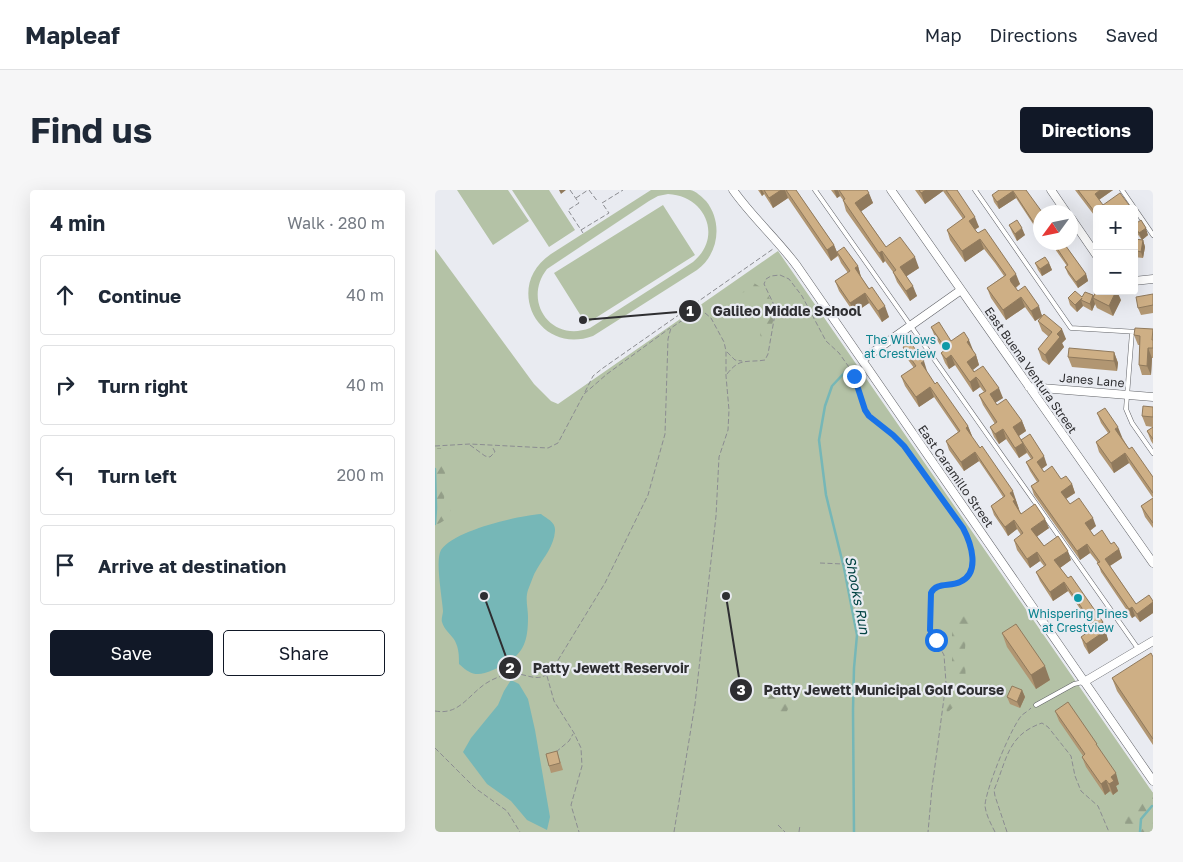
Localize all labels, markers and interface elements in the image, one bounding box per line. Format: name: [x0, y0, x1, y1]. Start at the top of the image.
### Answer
text: Mapleaf: [25, 20, 120, 49]
text: Map: [925, 24, 961, 46]
text: Directions: [989, 24, 1077, 46]
text: Saved: [1105, 24, 1158, 46]
button: Directions: [1020, 107, 1153, 153]
text: Find us: [30, 109, 152, 151]
north arrow: [1033, 205, 1078, 250]
map controls: [1093, 205, 1138, 295]
button: +: [1093, 205, 1138, 250]
text: 4 min: [50, 210, 105, 236]
text: Walk · 280 m: [287, 213, 385, 233]
button: −: [1093, 250, 1138, 295]
icon: ahead: [51, 281, 79, 309]
text: Continue: [98, 284, 181, 307]
text: 40 m: [346, 285, 384, 305]
callout: Galileo Middle School: [678, 297, 872, 326]
text: 1: [686, 301, 694, 319]
text: Galileo Middle School: [712, 302, 862, 319]
street label: East Buena Ventura Street: [982, 304, 1081, 436]
place label: The Willows at Crestview: [864, 332, 936, 361]
marker: The Willows at Crestview: [940, 340, 952, 352]
route end: [843, 365, 866, 388]
street label: Janes Lane: [1059, 370, 1125, 390]
icon: right: [51, 371, 79, 399]
text: Turn right: [98, 374, 188, 397]
text: 40 m: [346, 375, 384, 395]
street label: East Caramillo Street: [915, 422, 997, 530]
icon: left: [51, 461, 79, 489]
text: Turn left: [98, 464, 177, 487]
text: 200 m: [337, 465, 384, 485]
icon: arrive: [51, 551, 79, 579]
text: Arrive at destination: [98, 554, 286, 577]
water label: Shooks Run: [842, 554, 874, 637]
marker: Whispering Pines at Crestview: [1072, 592, 1084, 604]
place label: Whispering Pines at Crestview: [1028, 606, 1128, 635]
route start: [925, 629, 948, 652]
button: Save: [50, 630, 213, 676]
button: Share: [223, 630, 385, 676]
callout: Patty Jewett Reservoir: [498, 653, 699, 682]
text: 2: [505, 658, 515, 676]
text: Patty Jewett Reservoir: [533, 659, 690, 676]
callout: Patty Jewett Municipal Golf Course: [729, 675, 1015, 704]
text: 3: [736, 680, 746, 698]
text: Patty Jewett Municipal Golf Course: [764, 681, 1004, 698]

